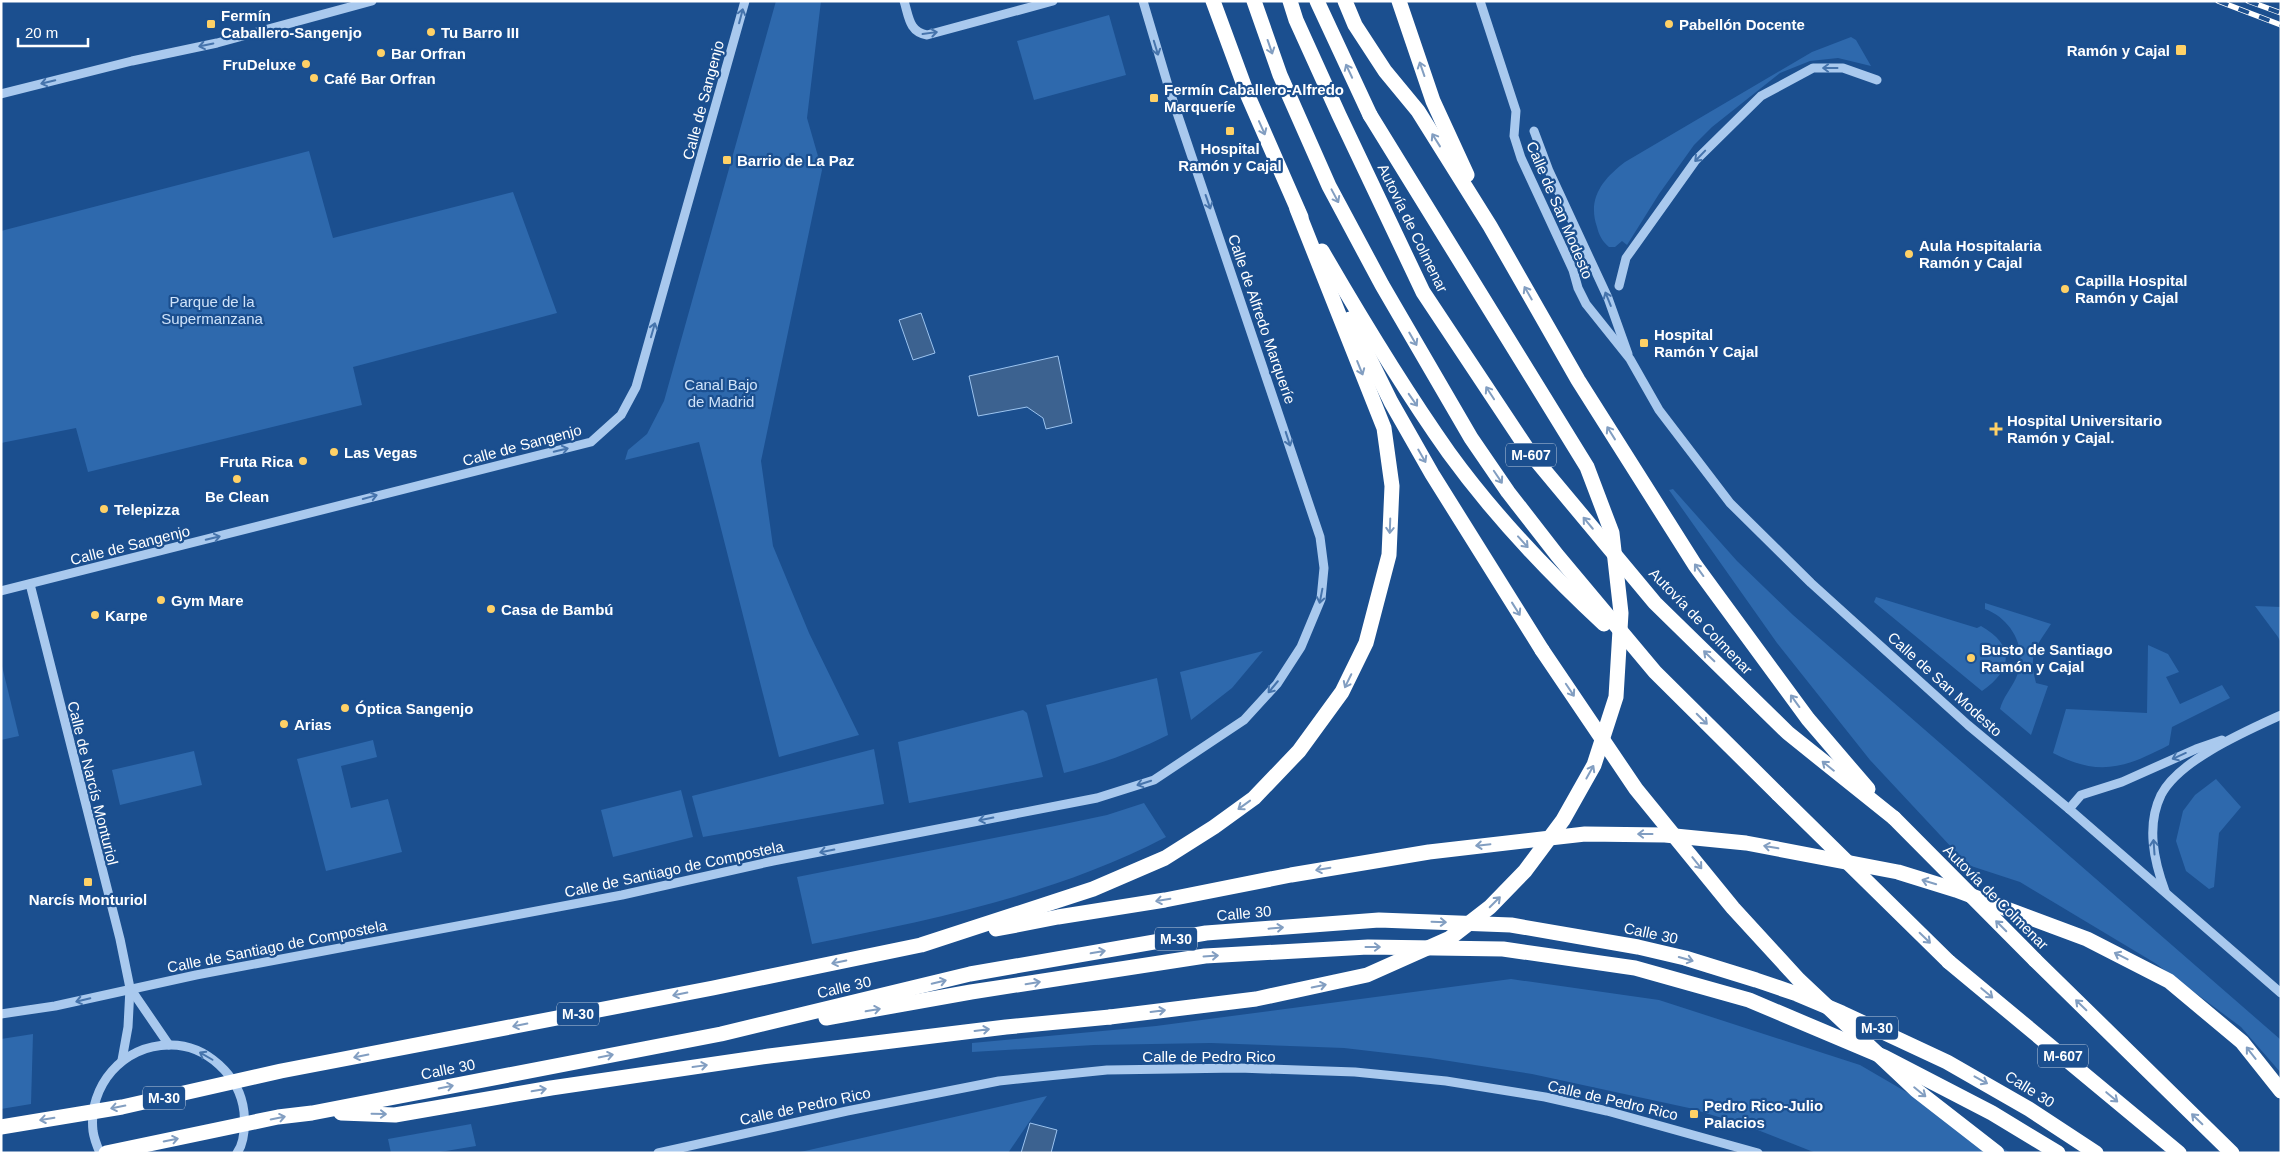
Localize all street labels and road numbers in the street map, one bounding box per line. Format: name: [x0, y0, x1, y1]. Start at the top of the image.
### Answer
street label: Calle de Sangenjo: [679, 39, 727, 161]
street label: Calle de San Modesto: [1523, 139, 1597, 281]
street label: Autovía de Colmenar: [1374, 161, 1452, 295]
street label: Calle de Alfredo Marqueríe: [1225, 232, 1299, 406]
street label: Calle de Sangenjo: [461, 421, 583, 469]
road number: M-607: [1506, 444, 1556, 466]
street label: Calle de Sangenjo: [68, 522, 192, 568]
street label: Autovía de Colmenar: [1646, 564, 1756, 678]
street label: Calle de San Modesto: [1884, 628, 2006, 740]
street label: Calle de Narcís Monturiol: [64, 699, 122, 867]
street label: Calle de Santiago de Compostela: [563, 837, 786, 901]
street label: Autovía de Colmenar: [1940, 841, 2052, 953]
street label: Calle 30: [1216, 902, 1272, 924]
street label: Calle de Santiago de Compostela: [166, 916, 389, 976]
street label: Calle 30: [1622, 919, 1680, 947]
road number: M-30: [1155, 928, 1197, 951]
street label: Calle 30: [815, 973, 873, 1001]
road number: M-30: [557, 1002, 599, 1026]
road number: M-30: [1856, 1016, 1898, 1040]
road number: M-607: [2038, 1044, 2088, 1068]
street label: Calle de Pedro Rico: [1142, 1048, 1276, 1065]
street label: Calle 30: [419, 1055, 477, 1083]
street label: Calle 30: [2002, 1067, 2058, 1111]
street label: Calle de Pedro Rico: [1546, 1077, 1680, 1123]
street label: Calle de Pedro Rico: [738, 1084, 872, 1128]
road number: M-30: [143, 1086, 185, 1110]

